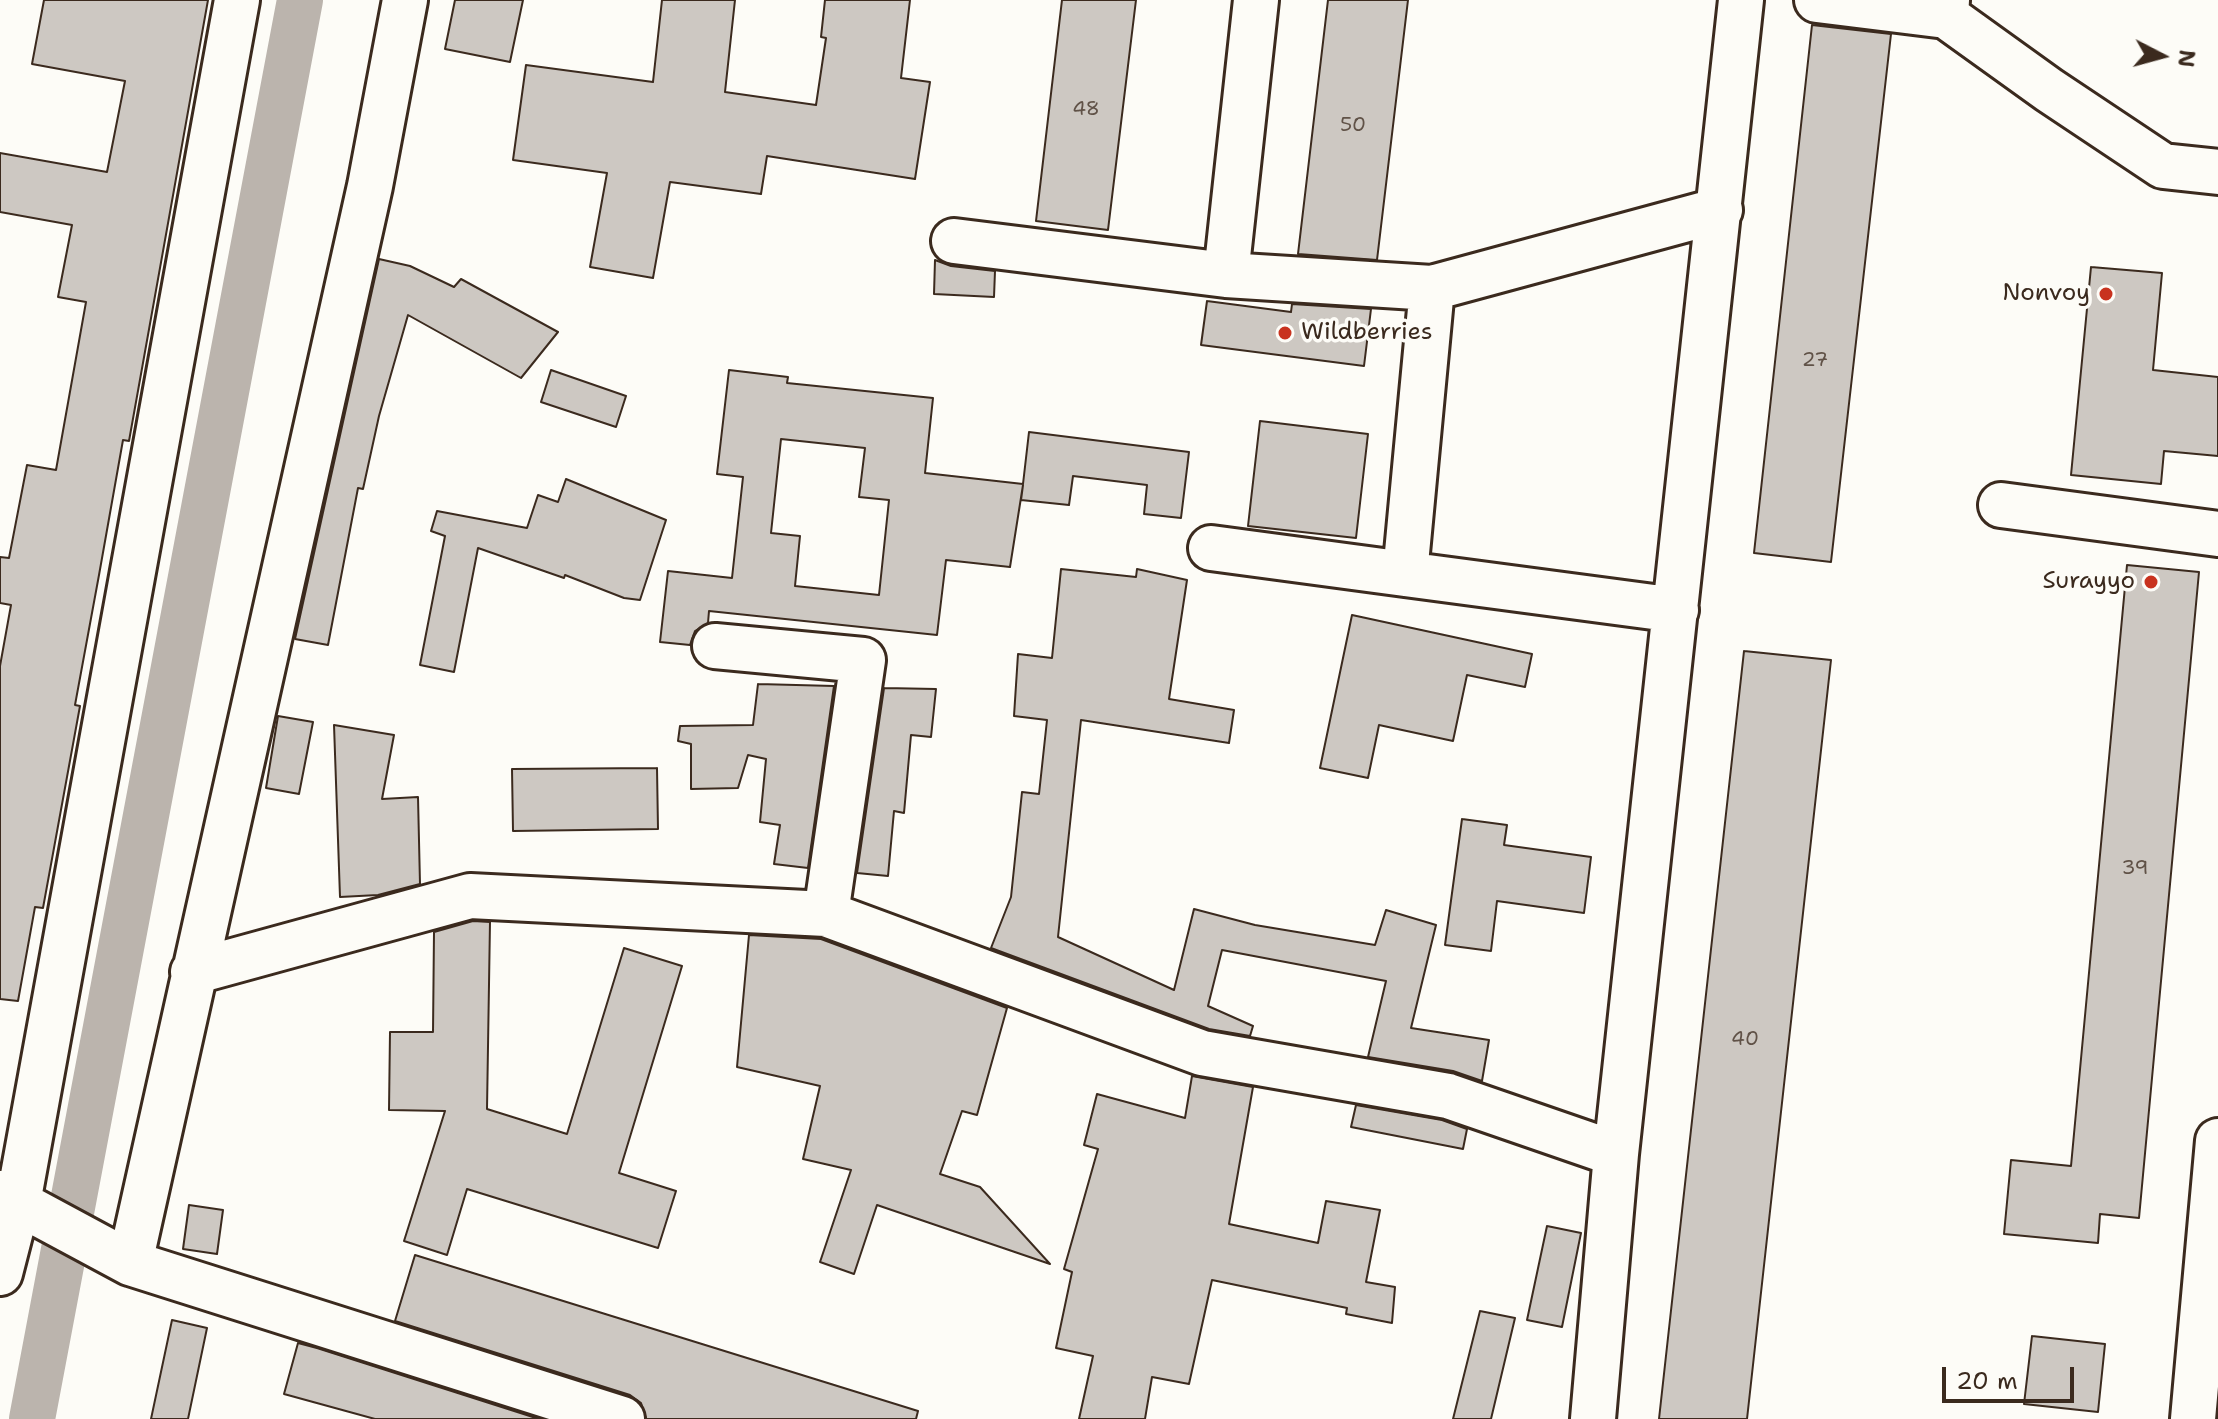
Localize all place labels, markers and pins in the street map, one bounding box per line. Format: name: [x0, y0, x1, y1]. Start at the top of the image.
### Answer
place label: Nonvoy: [2002, 280, 2090, 308]
marker: Nonvoy: [2097, 285, 2115, 303]
place label: Wildberries: [1301, 319, 1433, 347]
marker: Wildberries: [1276, 324, 1294, 342]
place label: Surayyo: [2042, 568, 2135, 596]
marker: Surayyo: [2142, 573, 2160, 591]

